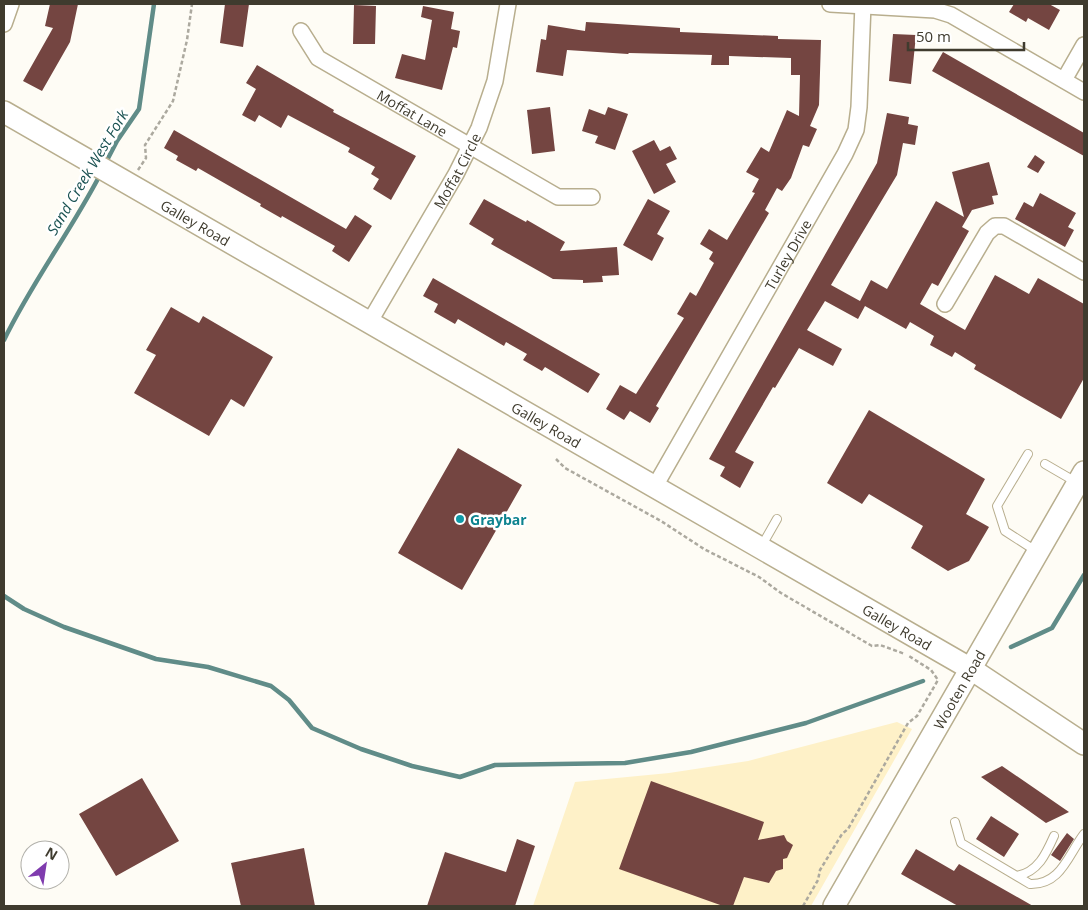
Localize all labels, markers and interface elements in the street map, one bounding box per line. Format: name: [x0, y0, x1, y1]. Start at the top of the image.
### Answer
scale bar: [908, 20, 1024, 52]
text: 50 m: [916, 26, 951, 46]
street label: Moffat Lane: [374, 85, 451, 141]
water label: Sand Creek West Fork: [42, 105, 133, 238]
street label: Moffat Circle: [429, 129, 485, 212]
street label: Galley Road: [157, 195, 234, 250]
street label: Turley Drive: [760, 216, 815, 293]
street label: Galley Road: [508, 397, 585, 452]
place label: Graybar: [470, 510, 527, 529]
marker: Graybar: [454, 513, 466, 525]
street label: Galley Road: [859, 599, 936, 654]
street label: Wooten Road: [929, 646, 989, 732]
north arrow: [20, 840, 70, 890]
text: N: [42, 842, 61, 864]

